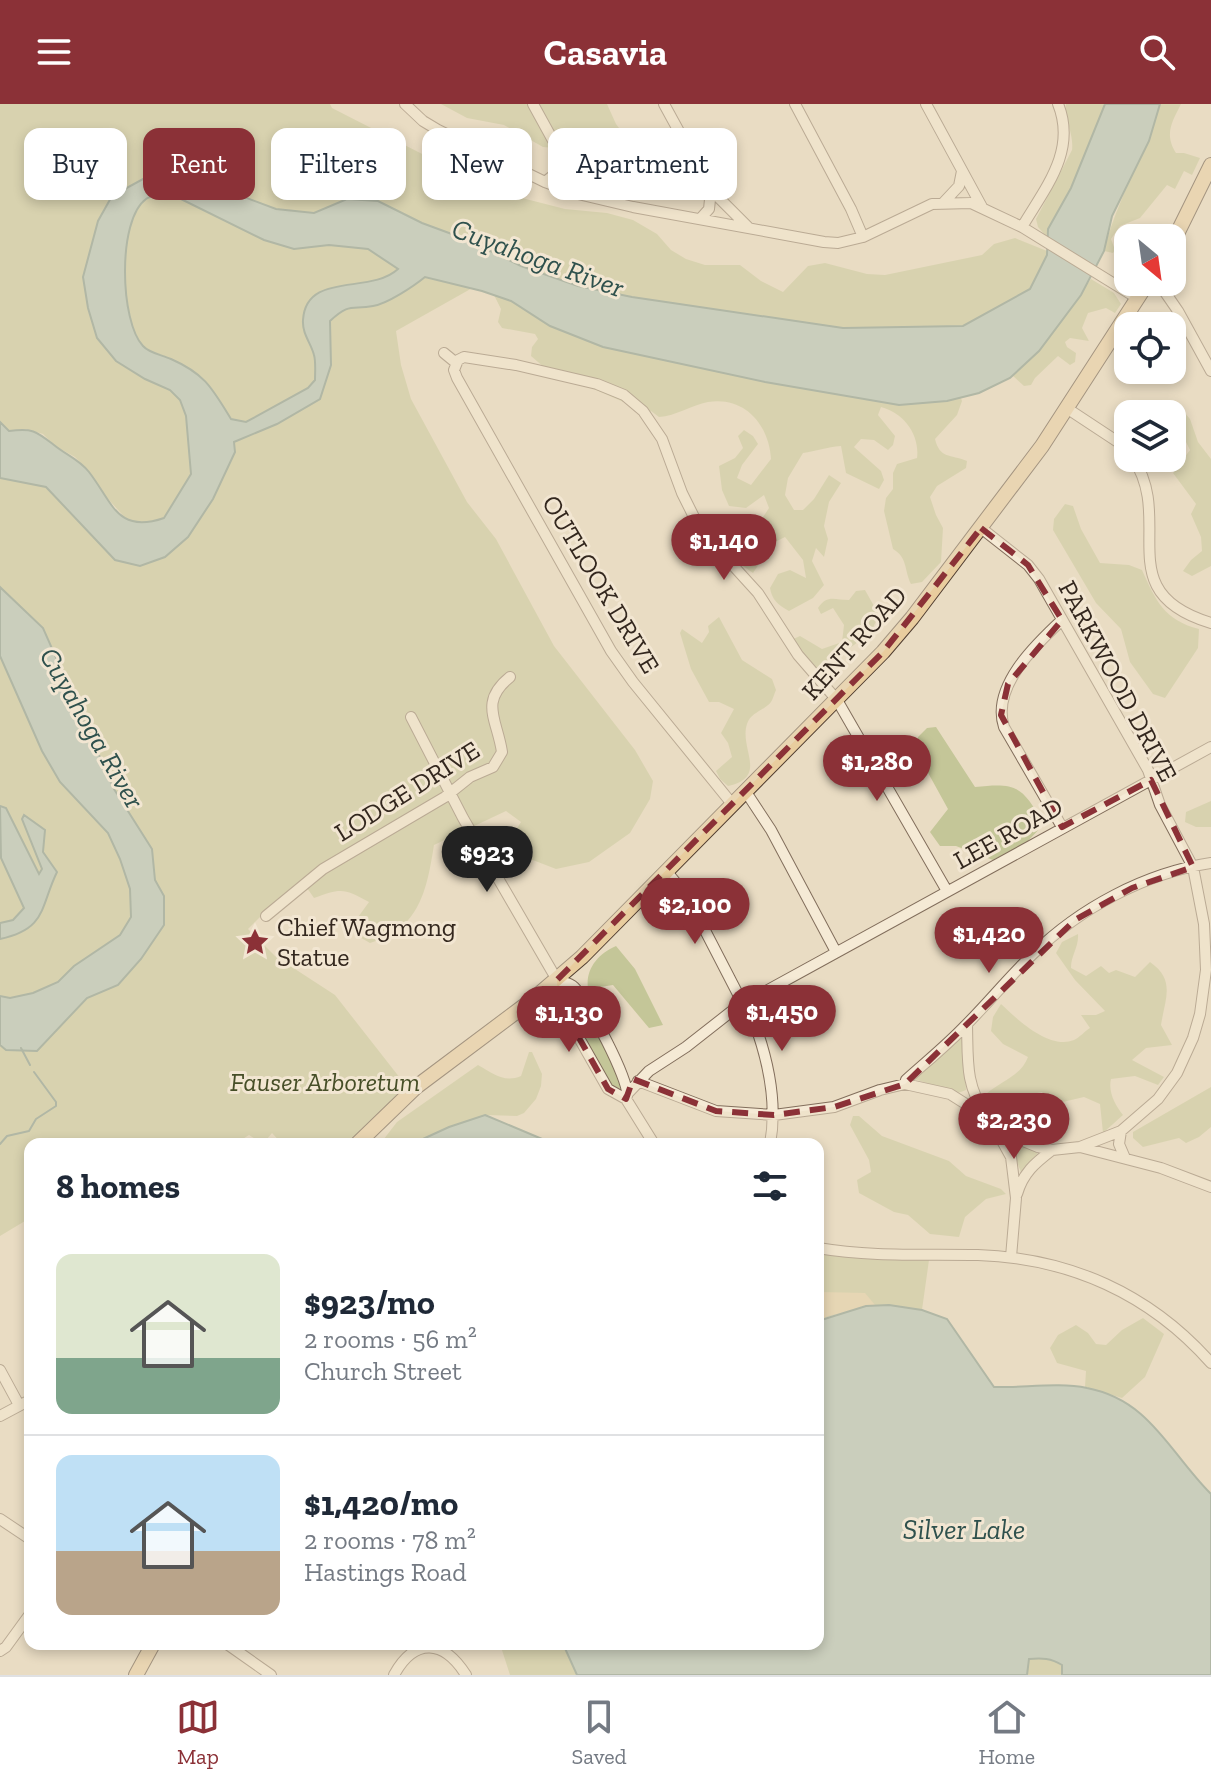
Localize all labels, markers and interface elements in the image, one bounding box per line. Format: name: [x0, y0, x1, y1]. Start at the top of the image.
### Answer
icon: menu: [32, 30, 76, 74]
icon: search: [1135, 30, 1179, 74]
text: Casavia: [544, 31, 667, 74]
chip: Buy: [24, 128, 127, 200]
chip: Rent: [143, 128, 255, 200]
chip: Filters: [271, 128, 406, 200]
chip: New: [422, 128, 532, 200]
chip: Apartment: [548, 128, 737, 200]
water label: Cuyahoga River: [448, 212, 629, 304]
north arrow: [1114, 224, 1186, 296]
map controls: [1114, 224, 1186, 472]
button: locate: [1114, 312, 1186, 384]
button: layers: [1114, 400, 1186, 472]
street label: OUTLOOK DRIVE: [535, 489, 667, 679]
pin: $1,140: [659, 514, 789, 582]
text: $1,140: [689, 524, 759, 556]
street label: PARKWOOD DRIVE: [1051, 575, 1185, 787]
street label: KENT ROAD: [795, 580, 913, 706]
water label: Cuyahoga River: [33, 642, 152, 815]
street label: LODGE DRIVE: [329, 734, 485, 848]
pin: $1,280: [812, 735, 942, 803]
text: $1,280: [841, 745, 913, 777]
street label: LEE ROAD: [948, 790, 1068, 876]
pin: $923: [440, 826, 534, 894]
text: $923: [460, 836, 514, 868]
pin: $2,100: [630, 878, 760, 946]
text: $2,100: [659, 888, 731, 920]
pin: $1,420: [924, 907, 1054, 975]
place label: Chief Wagmong Statue: [277, 911, 456, 973]
text: $1,420: [953, 917, 1025, 949]
place icon: Chief Wagmong Statue: [240, 927, 270, 957]
pin: $1,450: [717, 985, 847, 1053]
pin: $1,130: [504, 986, 634, 1054]
text: $1,450: [746, 995, 818, 1027]
text: $1,130: [535, 996, 603, 1028]
park label: Fauser Arboretum: [230, 1066, 420, 1098]
pin: $2,230: [949, 1093, 1079, 1161]
text: $2,230: [976, 1103, 1052, 1135]
icon: filters: [748, 1164, 792, 1208]
text: 8 homes: [56, 1166, 180, 1207]
text: $923/mo: [304, 1282, 435, 1323]
icon: home: [120, 1286, 216, 1382]
text: 2 rooms · 56 m²: [304, 1323, 477, 1355]
text: Church Street: [304, 1355, 462, 1387]
text: $1,420/mo: [304, 1483, 458, 1524]
icon: home: [120, 1487, 216, 1583]
water label: Silver Lake: [903, 1513, 1025, 1546]
text: 2 rooms · 78 m²: [304, 1524, 476, 1556]
text: Hastings Road: [304, 1556, 467, 1588]
tab: Map: [176, 1695, 220, 1770]
tab: Saved: [572, 1695, 627, 1770]
tab: Home: [978, 1695, 1035, 1770]

